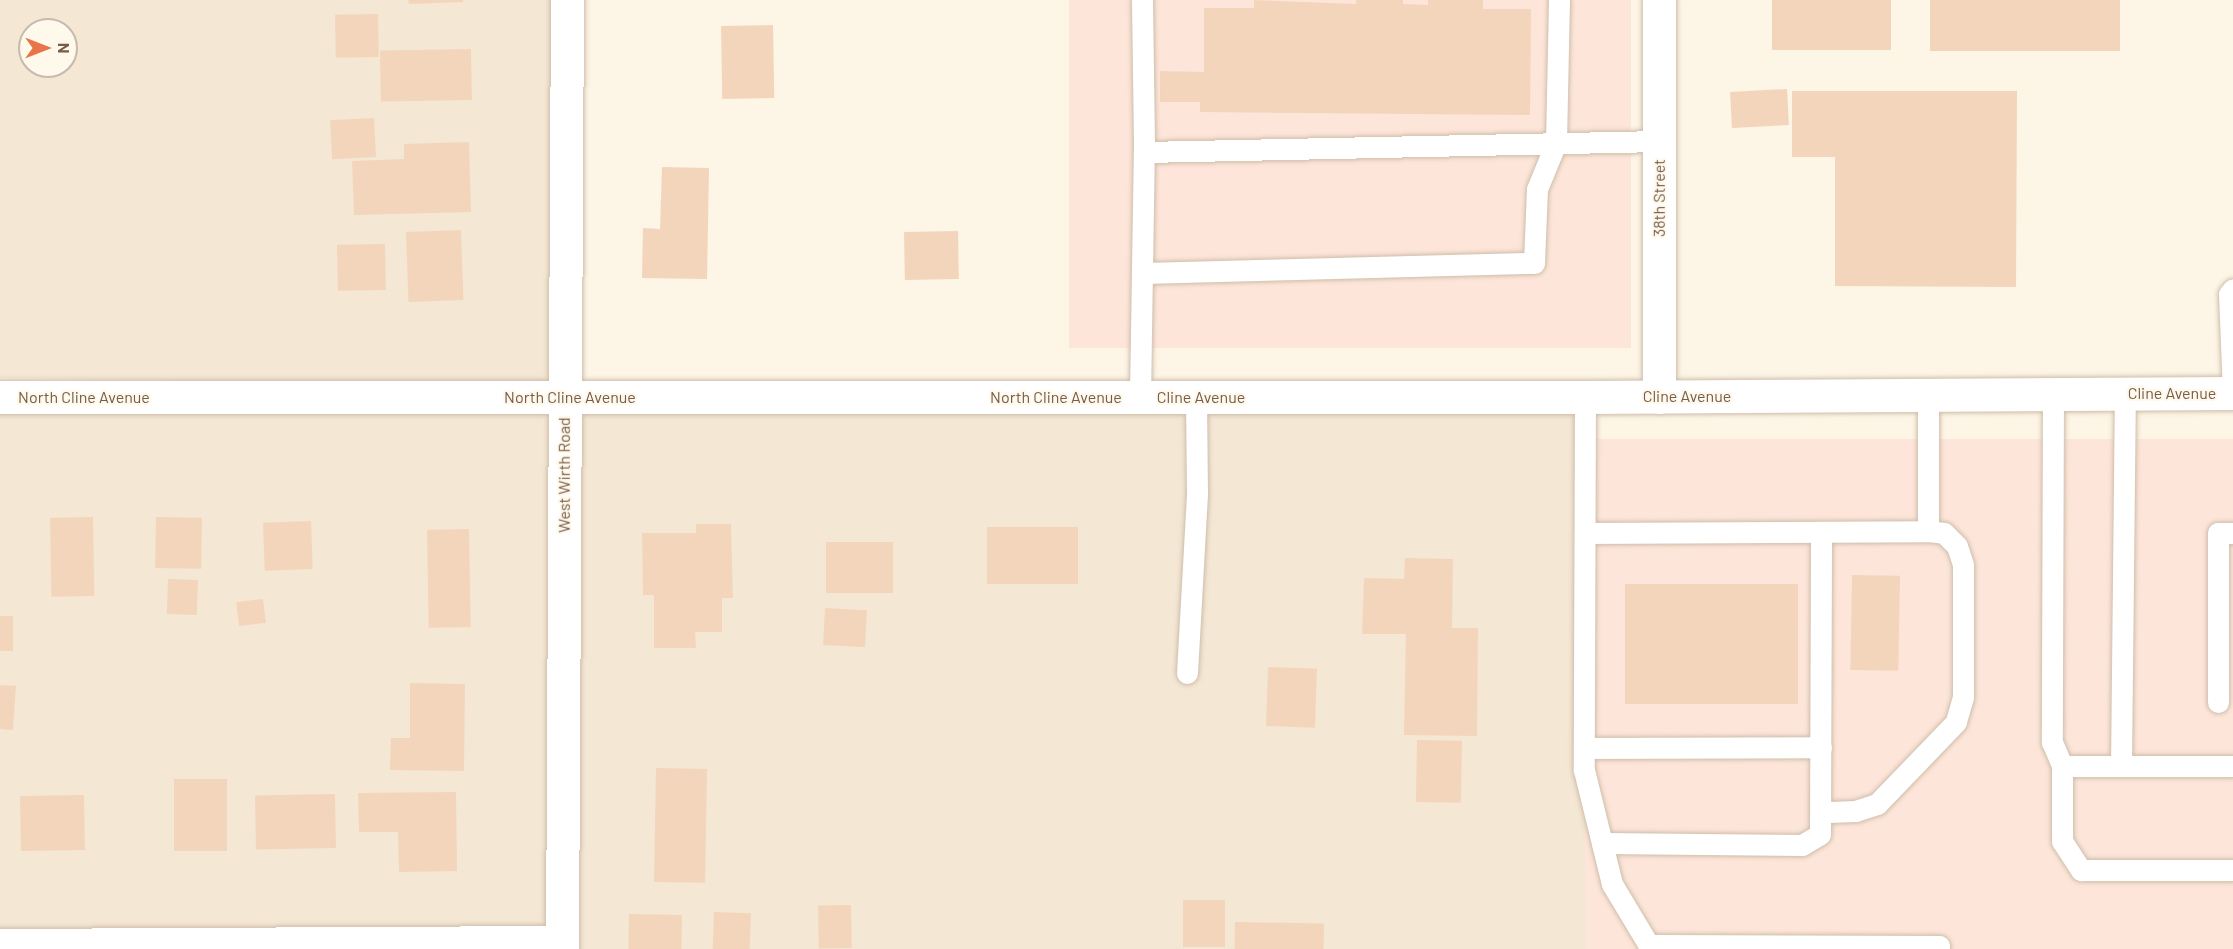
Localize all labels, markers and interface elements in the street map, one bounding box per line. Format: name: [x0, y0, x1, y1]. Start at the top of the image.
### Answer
north arrow: [18, 18, 78, 78]
text: N: [55, 43, 74, 53]
street label: 38th Street: [1649, 159, 1669, 237]
street label: Cline Avenue: [2128, 383, 2216, 403]
street label: Cline Avenue: [1643, 386, 1731, 406]
street label: North Cline Avenue: [18, 387, 150, 407]
street label: North Cline Avenue: [504, 387, 636, 407]
street label: North Cline Avenue: [990, 387, 1122, 407]
street label: Cline Avenue: [1157, 387, 1245, 407]
street label: West Wirth Road: [554, 417, 574, 533]

